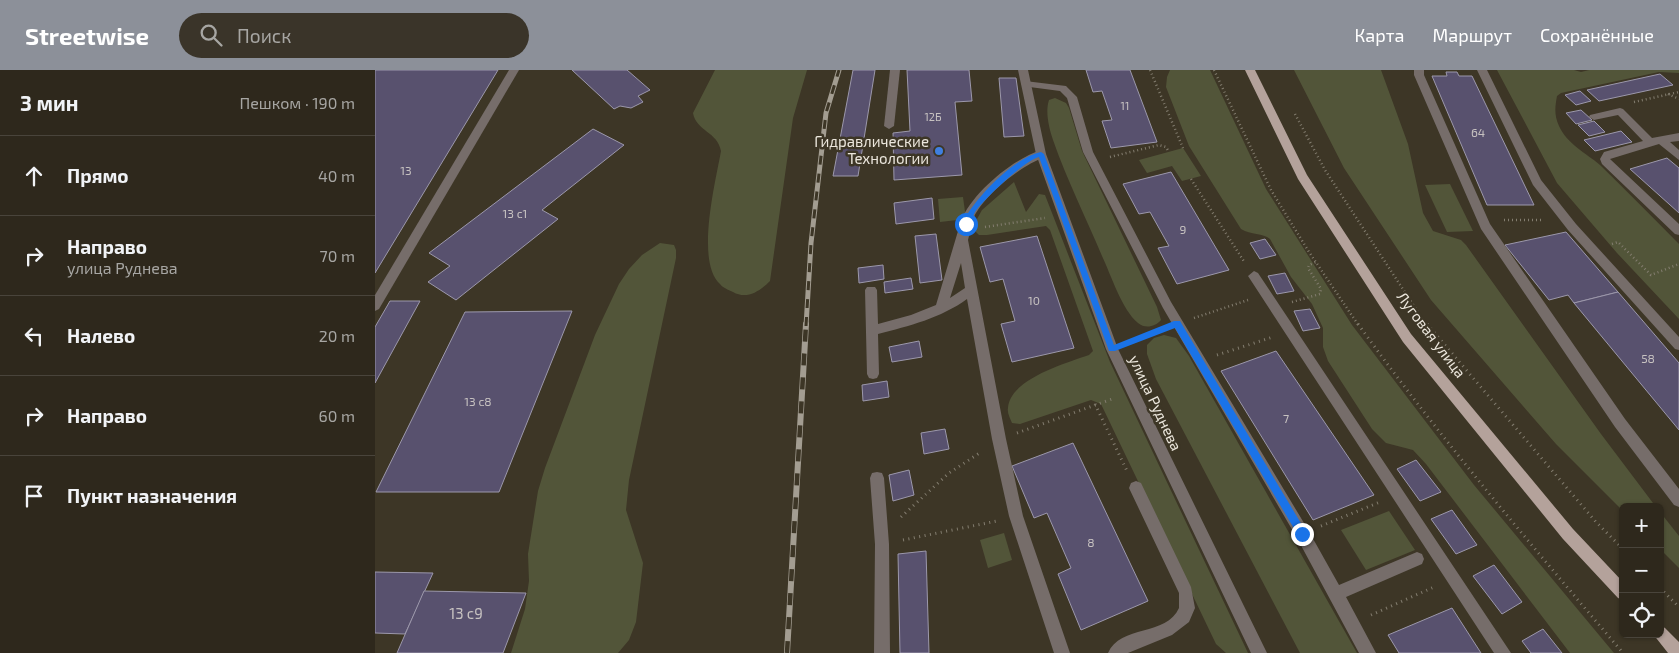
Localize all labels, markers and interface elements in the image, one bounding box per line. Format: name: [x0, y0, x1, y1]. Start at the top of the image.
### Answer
search box: [179, 13, 529, 58]
text: Streetwise: [25, 21, 149, 50]
icon: search: [197, 21, 225, 49]
text: Поиск: [237, 24, 291, 47]
text: Карта: [1354, 24, 1404, 46]
text: Маршрут: [1432, 24, 1512, 46]
text: Сохранённые: [1540, 24, 1654, 46]
text: 3 мин: [20, 90, 78, 115]
text: Пешком · 190 m: [239, 93, 355, 112]
house number: 11: [1121, 99, 1129, 112]
house number: 12Б: [924, 110, 942, 123]
house number: 64: [1471, 125, 1485, 139]
place label: Гидравлические Технологии: [814, 132, 929, 167]
marker: Гидравлические Технологии: [933, 145, 945, 157]
icon: ahead: [20, 162, 48, 190]
house number: 13: [400, 163, 412, 177]
text: Прямо: [67, 164, 129, 187]
text: 40 m: [318, 166, 355, 185]
house number: 13 с1: [503, 206, 527, 220]
route start: [955, 213, 978, 236]
house number: 9: [1180, 222, 1187, 236]
text: Направо: [67, 235, 147, 258]
icon: right: [20, 242, 48, 270]
text: 70 m: [320, 246, 355, 265]
text: улица Руднева: [67, 258, 178, 277]
street label: Луговая улица: [1393, 288, 1470, 382]
house number: 10: [1028, 293, 1040, 307]
icon: left: [20, 322, 48, 350]
text: Налево: [67, 324, 135, 347]
text: 20 m: [319, 326, 355, 345]
house number: 58: [1641, 351, 1655, 365]
street label: улица Руднева: [1125, 352, 1186, 454]
house number: 13 с8: [464, 394, 492, 408]
icon: right: [20, 402, 48, 430]
text: Направо: [67, 404, 147, 427]
text: 60 m: [319, 406, 355, 425]
house number: 7: [1283, 411, 1289, 425]
icon: arrive: [20, 482, 48, 510]
text: Пункт назначения: [67, 484, 237, 507]
map controls: [1619, 503, 1664, 638]
button: +: [1619, 503, 1664, 548]
route end: [1291, 523, 1314, 546]
house number: 8: [1087, 535, 1095, 549]
button: −: [1619, 548, 1664, 593]
button: locate: [1619, 593, 1664, 638]
house number: 13 с9: [449, 604, 483, 622]

